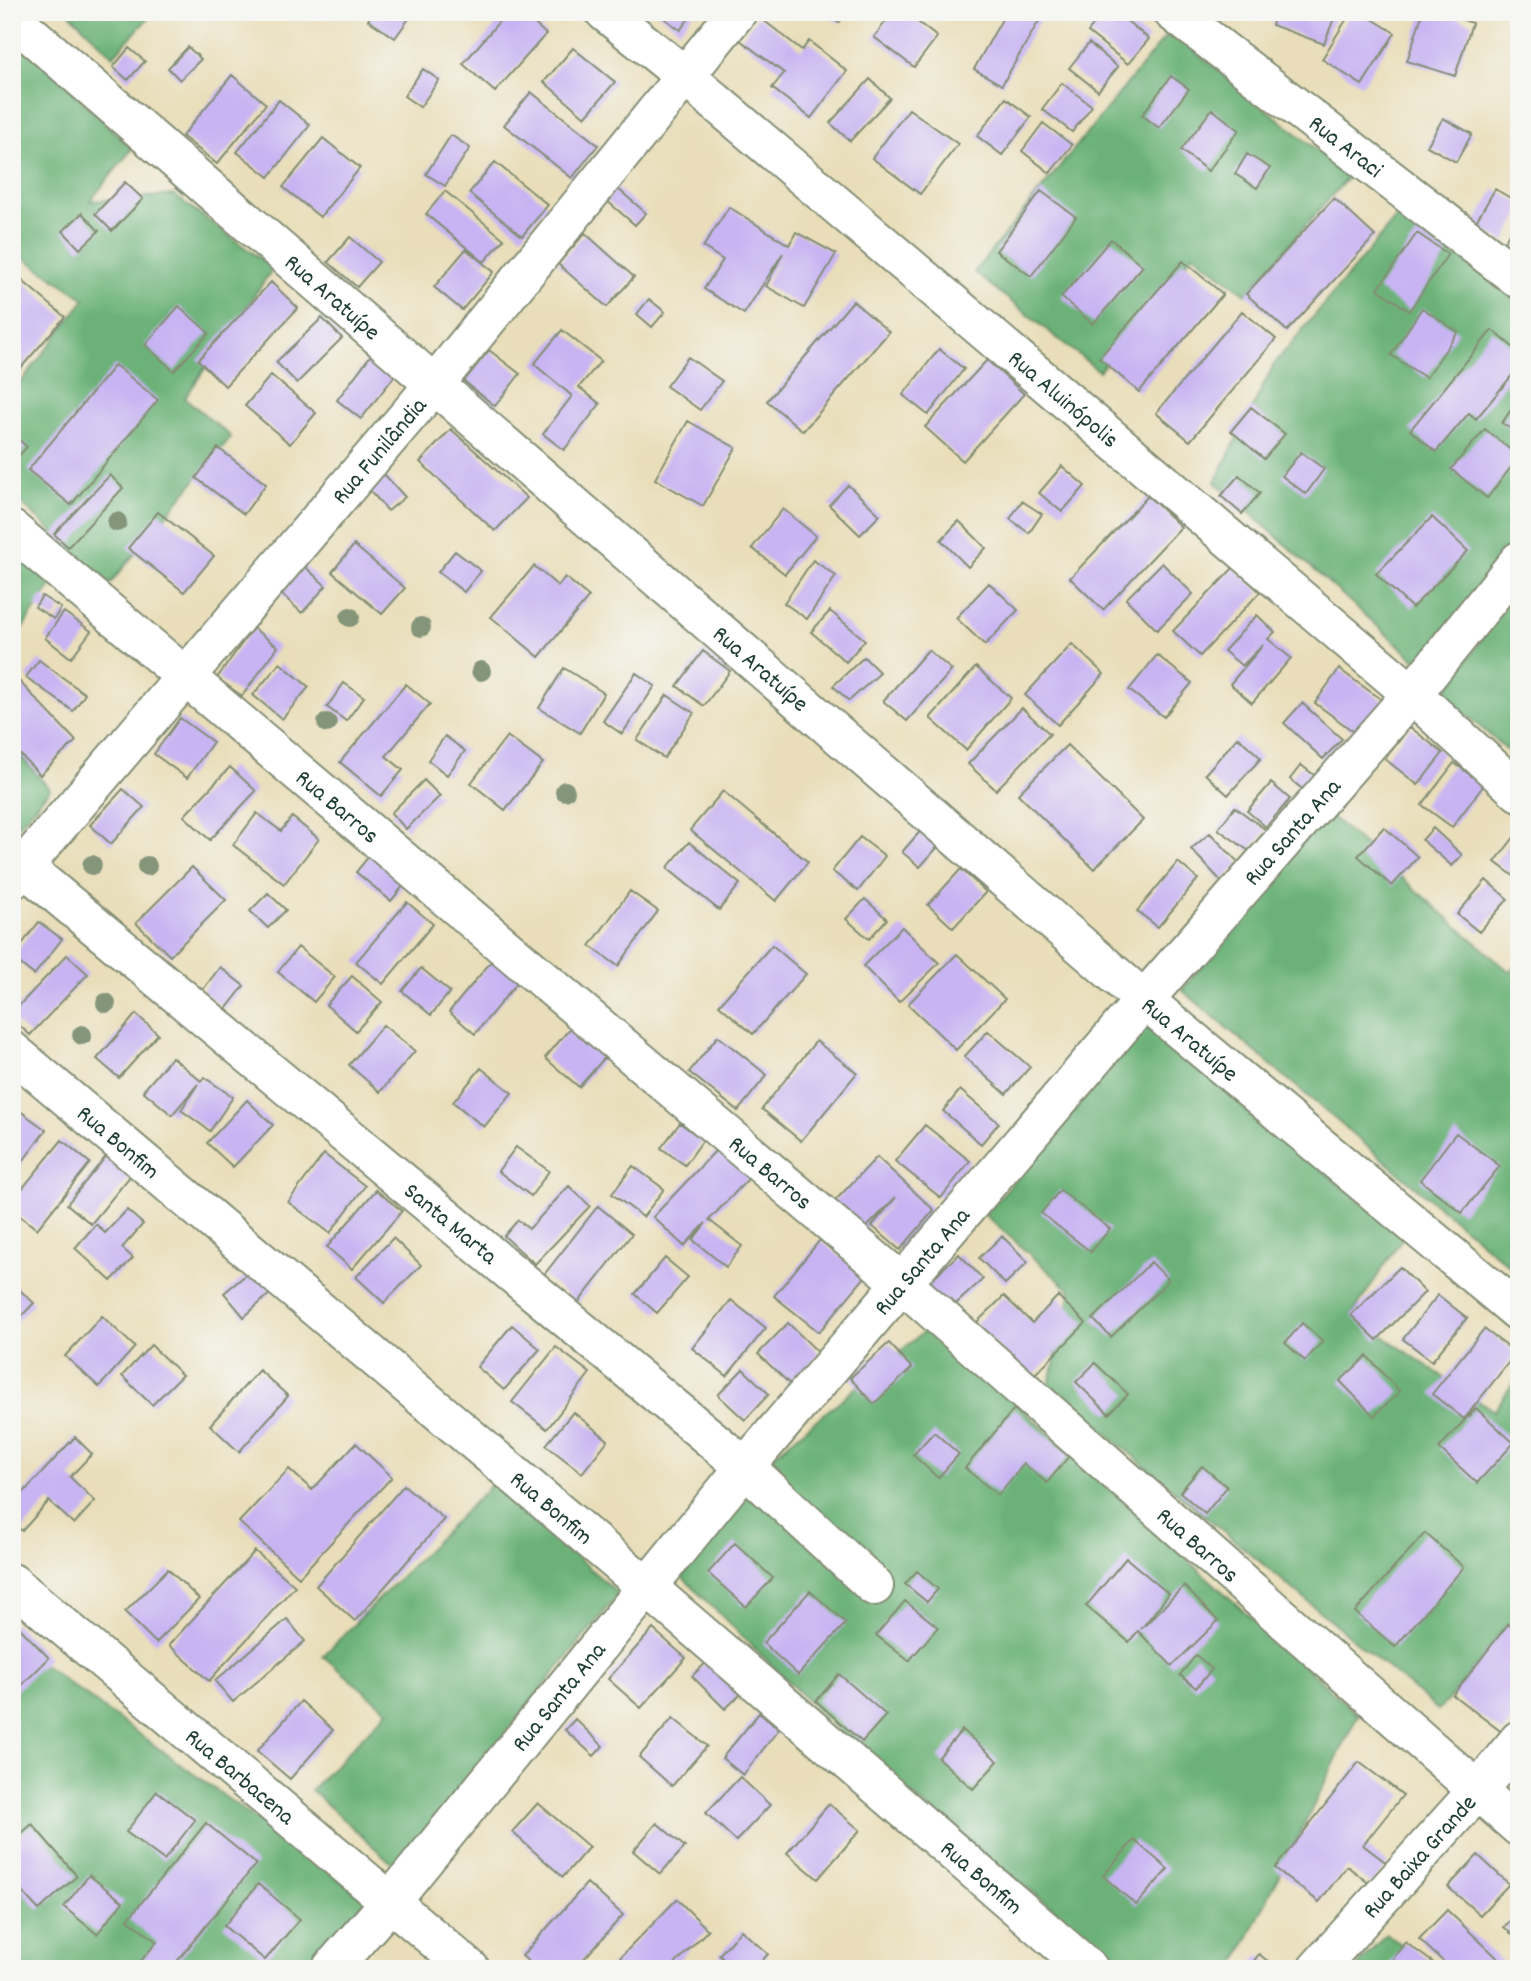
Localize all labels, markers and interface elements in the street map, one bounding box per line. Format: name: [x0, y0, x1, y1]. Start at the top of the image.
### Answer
street label: Rua Araci: [1300, 108, 1389, 188]
street label: Rua Aratuípe: [276, 247, 387, 350]
street label: Rua Aluinópolis: [999, 344, 1125, 458]
street label: Rua Funilândia: [325, 391, 437, 513]
street label: Rua Aratuípe: [704, 619, 815, 722]
street label: Rua Barros: [287, 763, 385, 853]
street label: Rua Santa Ana: [1237, 772, 1351, 895]
street label: Rua Aratuípe: [1133, 990, 1245, 1092]
street label: Rua Bonfim: [68, 1098, 166, 1189]
street label: Rua Barros: [720, 1129, 818, 1220]
street label: Santa Marta: [395, 1176, 504, 1275]
street label: Rua Santa Ana: [867, 1201, 980, 1324]
street label: Rua Bonfim: [501, 1464, 599, 1555]
street label: Rua Barros: [1148, 1501, 1245, 1592]
street label: Rua Santa Ana: [505, 1635, 616, 1760]
street label: Rua Barbacena: [176, 1722, 302, 1835]
street label: Rua Baixa Grande: [1356, 1788, 1486, 1928]
street label: Rua Bonfim: [931, 1834, 1029, 1924]

